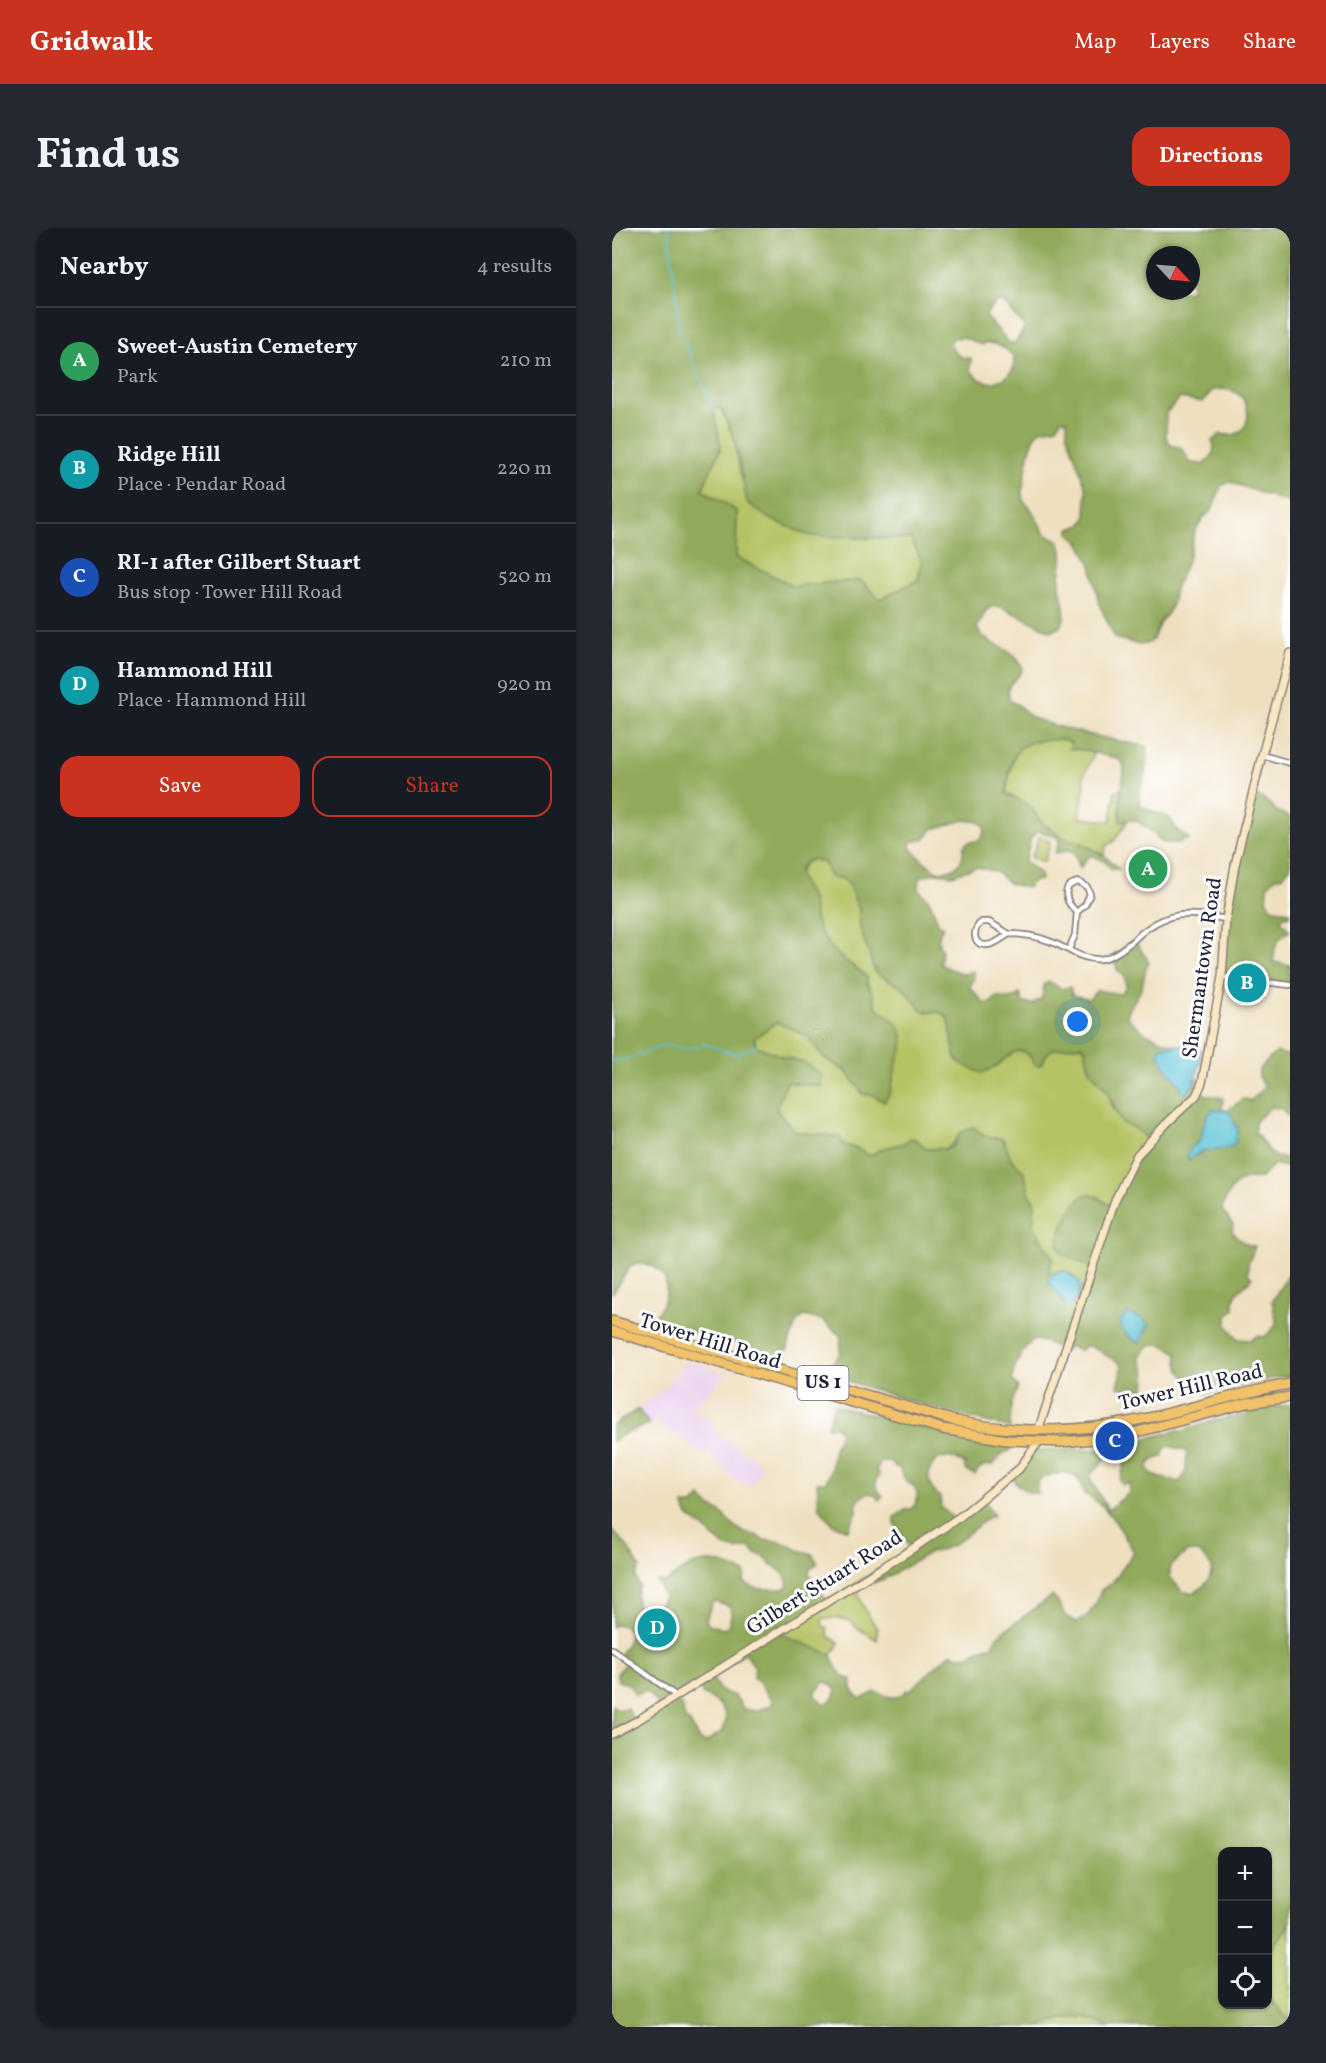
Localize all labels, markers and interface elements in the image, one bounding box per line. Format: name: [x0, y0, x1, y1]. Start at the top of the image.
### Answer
text: Gridwalk: [30, 23, 153, 62]
text: Map: [1074, 28, 1116, 57]
text: Layers: [1149, 28, 1210, 57]
text: Share: [1243, 28, 1296, 57]
text: Find us: [36, 127, 180, 186]
button: Directions: [1132, 127, 1290, 186]
north arrow: [1146, 246, 1200, 300]
text: Nearby: [60, 249, 149, 285]
text: 4 results: [477, 253, 552, 281]
text: Sweet-Austin Cemetery: [117, 332, 357, 363]
text: A: [72, 347, 87, 375]
text: 210 m: [500, 347, 552, 375]
text: Park: [117, 363, 158, 391]
text: Ridge Hill: [117, 440, 221, 471]
text: B: [73, 455, 86, 483]
text: 220 m: [497, 455, 552, 483]
text: Place · Pendar Road: [117, 471, 286, 499]
text: RI-1 after Gilbert Stuart: [117, 548, 361, 579]
text: C: [73, 563, 86, 591]
text: 520 m: [498, 563, 552, 591]
text: Bus stop · Tower Hill Road: [117, 579, 342, 607]
text: Hammond Hill: [117, 656, 273, 687]
text: D: [72, 671, 87, 699]
text: 920 m: [497, 671, 552, 699]
text: Place · Hammond Hill: [117, 687, 306, 715]
button: Save: [60, 756, 300, 817]
button: Share: [312, 756, 552, 817]
pin: A: [1128, 846, 1168, 892]
street label: Shermantown Road: [1176, 875, 1230, 1061]
pin: B: [1228, 960, 1266, 1005]
your location: [1063, 1007, 1092, 1036]
street label: Tower Hill Road: [635, 1307, 785, 1377]
street label: Tower Hill Road: [1116, 1357, 1266, 1419]
road number: US 1: [798, 1366, 848, 1400]
pin: C: [1096, 1418, 1134, 1464]
street label: Gilbert Stuart Road: [741, 1523, 909, 1643]
pin: D: [638, 1606, 676, 1650]
map controls: [1218, 1847, 1272, 2009]
button: +: [1218, 1847, 1272, 1901]
button: −: [1218, 1901, 1272, 1955]
button: locate: [1218, 1955, 1272, 2009]

